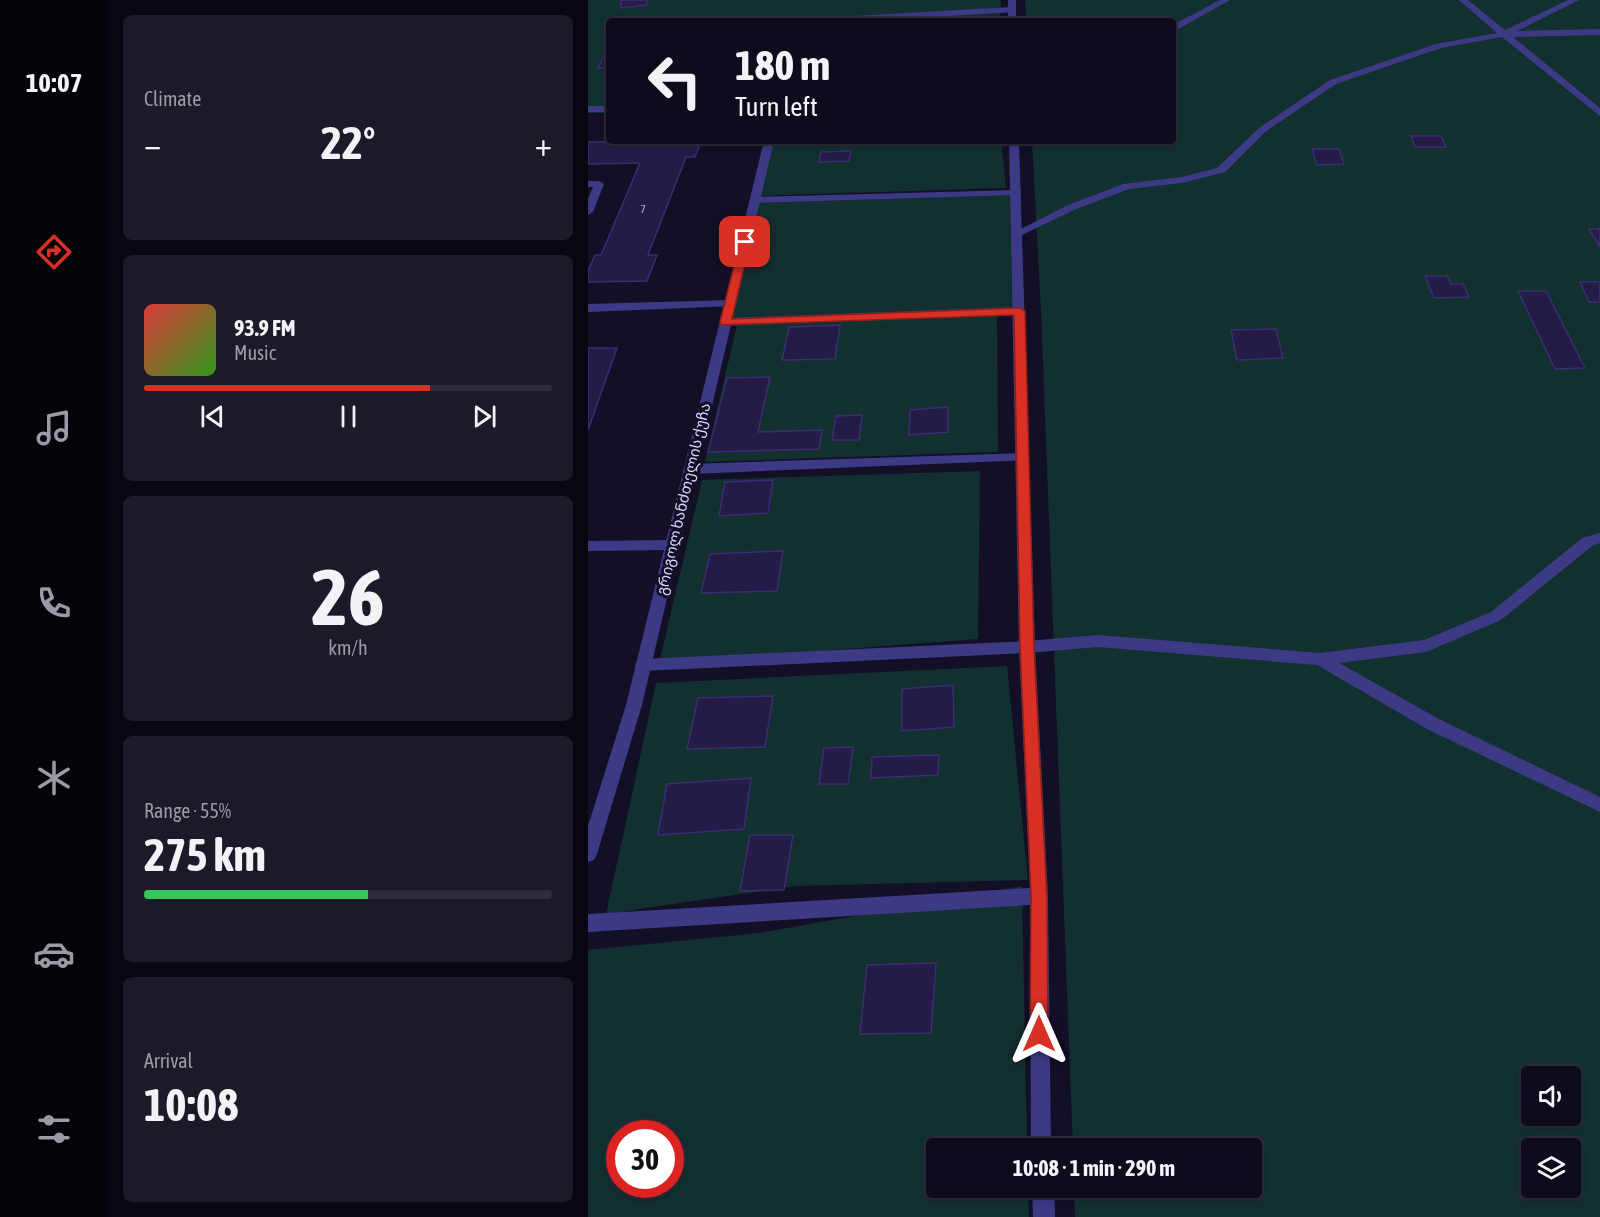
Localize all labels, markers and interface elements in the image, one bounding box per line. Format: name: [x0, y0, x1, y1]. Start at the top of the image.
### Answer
text: 180 m: [735, 41, 830, 89]
icon: left: [636, 42, 714, 120]
text: 10:07: [26, 67, 82, 98]
text: Climate: [144, 87, 201, 110]
text: Turn left: [735, 91, 818, 122]
text: 22°: [321, 117, 375, 169]
text: −: [144, 125, 161, 163]
text: +: [535, 125, 552, 163]
house number: 7: [640, 202, 646, 216]
pin: [719, 216, 770, 267]
icon: arrive: [728, 225, 761, 258]
icon: directions: [33, 231, 75, 273]
text: 93.9 FM: [234, 315, 296, 341]
text: Music: [234, 341, 276, 364]
icon: previous: [196, 400, 229, 433]
icon: pause: [332, 400, 365, 433]
icon: next: [468, 400, 501, 433]
street label: გრიგოლ ხანძთელის ქუჩა: [653, 401, 714, 597]
icon: music: [33, 407, 75, 449]
text: 26: [311, 552, 385, 642]
icon: phone: [33, 582, 75, 624]
text: km/h: [328, 636, 368, 659]
icon: climate: [33, 757, 75, 799]
text: Range · 55%: [144, 799, 231, 822]
text: 275 km: [144, 829, 266, 881]
icon: car: [33, 933, 75, 975]
position arrow: [1007, 1002, 1071, 1066]
text: Arrival: [144, 1049, 193, 1072]
map controls: [1521, 1066, 1581, 1198]
button: sound: [1521, 1066, 1581, 1126]
text: 10:08: [144, 1079, 238, 1131]
icon: filters: [33, 1108, 75, 1150]
speed limit sign: 30: [606, 1120, 684, 1198]
button: layers: [1521, 1138, 1581, 1198]
text: 10:08 · 1 min · 290 m: [1013, 1155, 1175, 1181]

